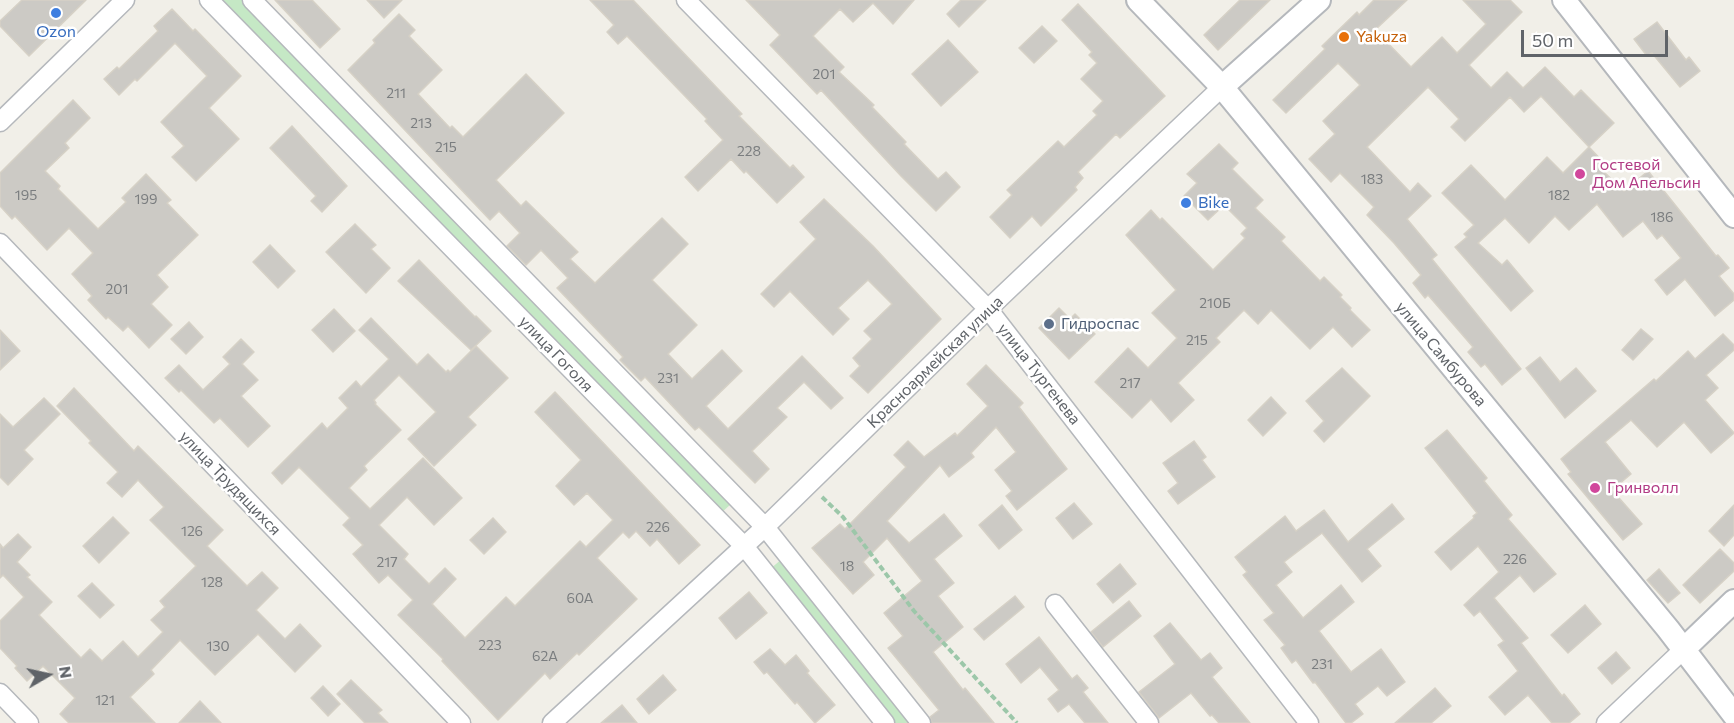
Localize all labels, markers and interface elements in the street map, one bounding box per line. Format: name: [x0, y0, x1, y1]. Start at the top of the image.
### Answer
marker: Ozon: [49, 6, 63, 20]
scale bar: [1524, 18, 1671, 56]
place label: Ozon: [36, 22, 76, 42]
place label: Yakuza: [1356, 27, 1407, 47]
text: 50 m: [1532, 29, 1573, 51]
marker: Yakuza: [1337, 30, 1351, 44]
house number: 201: [813, 66, 835, 82]
house number: 211: [386, 85, 406, 101]
house number: 213: [410, 115, 432, 131]
house number: 215: [435, 139, 457, 155]
house number: 228: [737, 143, 761, 159]
place label: Гостевой Дом Апельсин: [1592, 155, 1701, 193]
marker: Гостевой Дом Апельсин: [1573, 167, 1587, 181]
house number: 183: [1361, 171, 1383, 187]
house number: 195: [15, 187, 37, 203]
house number: 182: [1548, 187, 1570, 203]
house number: 199: [135, 191, 157, 207]
place label: Bike: [1198, 193, 1229, 213]
marker: Bike: [1179, 196, 1193, 210]
house number: 186: [1651, 209, 1673, 225]
house number: 201: [106, 281, 128, 297]
street label: Красноармейская улица: [863, 292, 1007, 432]
house number: 210Б: [1199, 295, 1231, 311]
street label: улица Самбурова: [1392, 298, 1490, 410]
street label: улица Гоголя: [515, 312, 597, 396]
place label: Гидроспас: [1061, 314, 1139, 334]
marker: Гидроспас: [1042, 317, 1056, 331]
street label: улица Тургенева: [993, 319, 1085, 429]
house number: 215: [1186, 332, 1208, 348]
house number: 231: [657, 370, 679, 386]
house number: 217: [1119, 375, 1141, 391]
street label: улица Трудящихся: [175, 427, 285, 539]
place label: Гринволл: [1607, 478, 1679, 498]
marker: Гринволл: [1588, 481, 1602, 495]
house number: 226: [646, 519, 670, 535]
house number: 126: [181, 523, 203, 539]
house number: 226: [1503, 551, 1527, 567]
house number: 217: [376, 554, 398, 570]
house number: 18: [840, 558, 854, 574]
house number: 128: [201, 574, 223, 590]
house number: 60А: [567, 590, 593, 606]
house number: 223: [478, 637, 502, 653]
house number: 130: [206, 638, 230, 654]
north arrow: [18, 645, 78, 705]
house number: 62А: [532, 648, 558, 664]
house number: 231: [1311, 656, 1333, 672]
text: N: [56, 665, 77, 680]
house number: 121: [95, 692, 115, 708]

